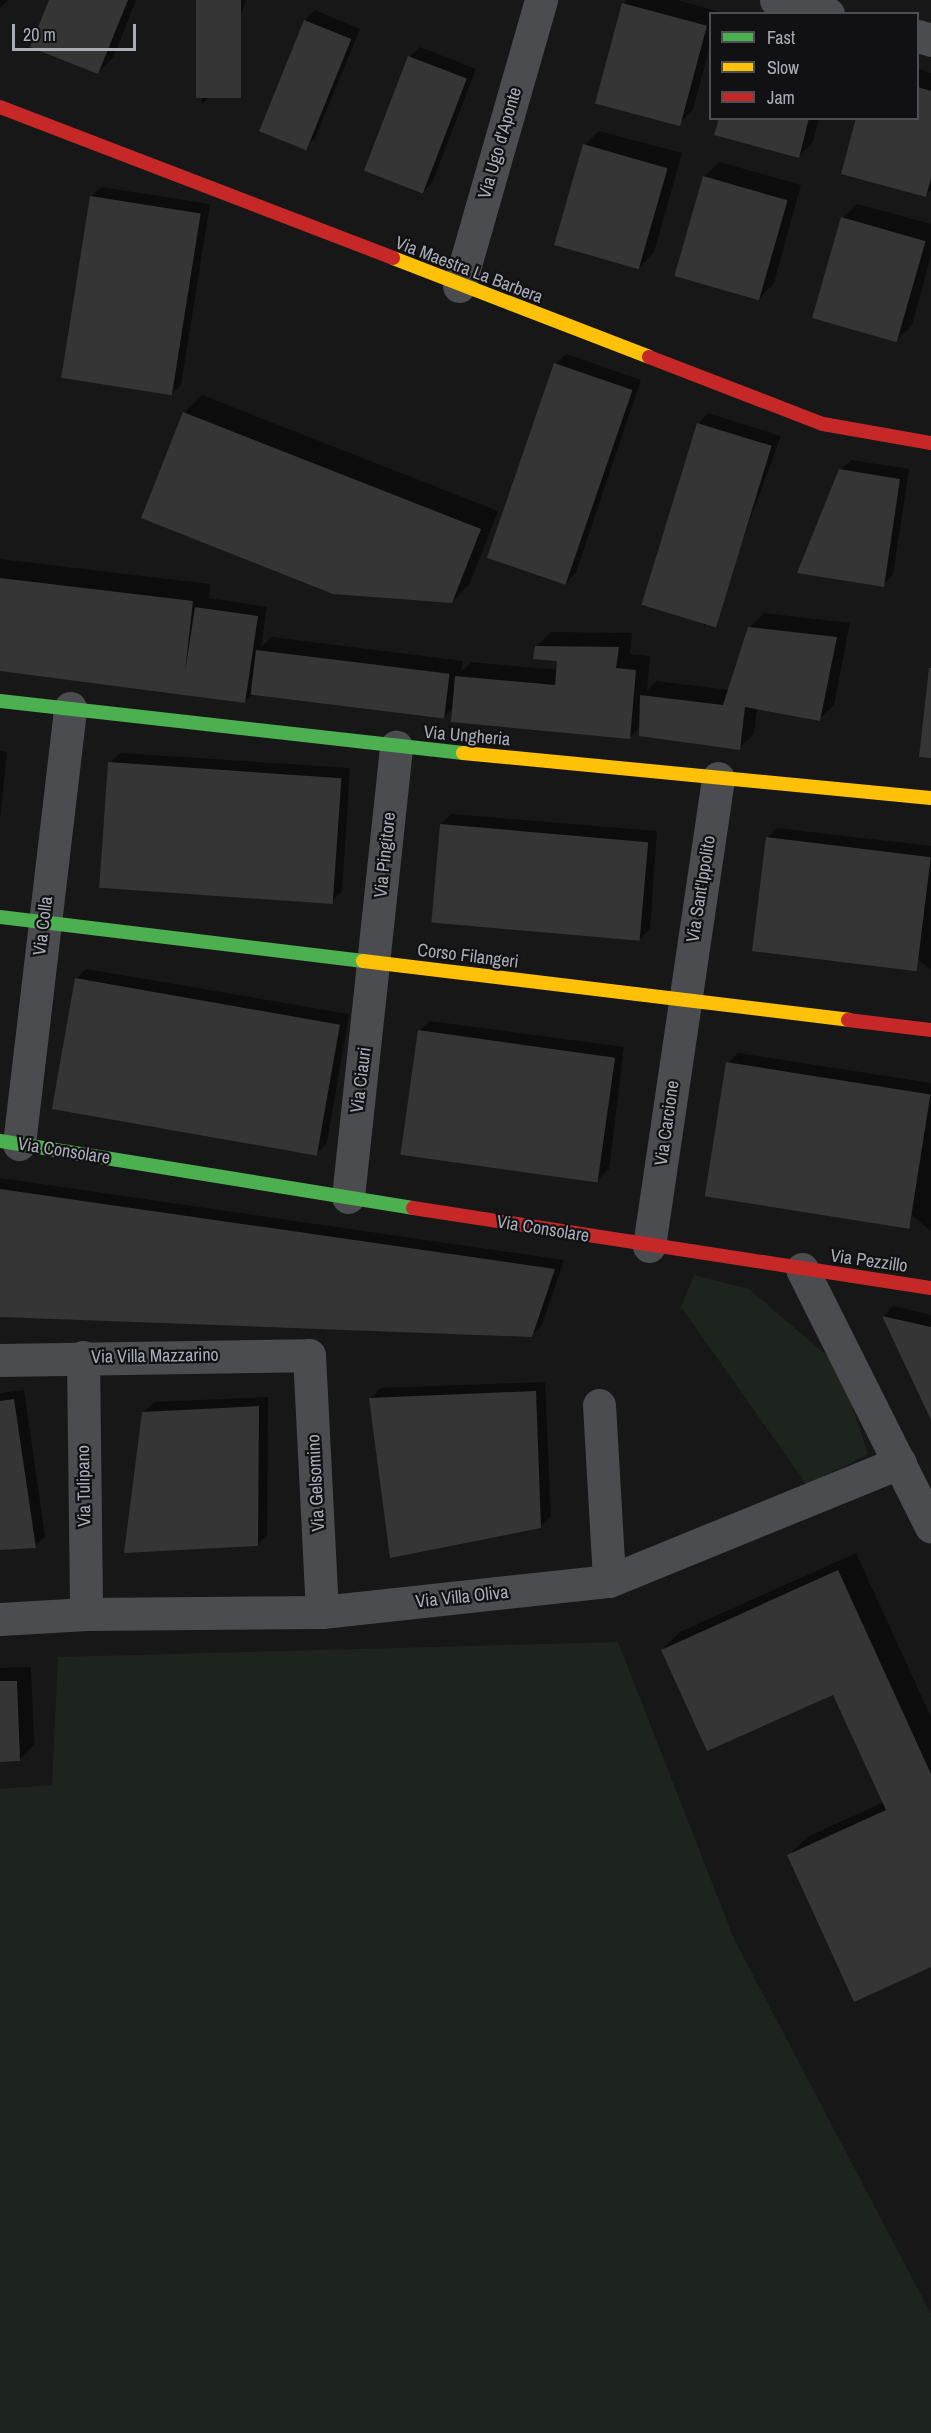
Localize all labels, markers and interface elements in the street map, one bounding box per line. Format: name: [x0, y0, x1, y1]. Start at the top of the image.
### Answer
scale bar: [15, 12, 140, 50]
legend: [709, 12, 919, 120]
text: 20 m: [23, 22, 56, 47]
text: Fast: [767, 25, 795, 50]
text: Slow: [767, 55, 799, 80]
street label: Via Ugo d'Aponte: [474, 85, 526, 201]
text: Jam: [767, 85, 795, 110]
street label: Via Maestra La Barbera: [392, 232, 546, 308]
street label: Via Ungheria: [423, 721, 511, 751]
street label: Via Pingitore: [370, 811, 400, 899]
street label: Via Sant'Ippolito: [682, 834, 720, 944]
street label: Via Colla: [29, 895, 57, 957]
street label: Corso Filangeri: [416, 939, 520, 973]
street label: Via Ciauri: [346, 1046, 376, 1114]
street label: Via Carcione: [650, 1079, 684, 1167]
street label: Via Consolare: [16, 1133, 112, 1169]
street label: Via Consolare: [495, 1211, 591, 1247]
street label: Via Pezzillo: [829, 1245, 909, 1277]
street label: Via Villa Mazzarino: [91, 1344, 219, 1368]
street label: Via Gelsomino: [303, 1434, 329, 1532]
street label: Via Tulipano: [72, 1445, 96, 1527]
street label: Via Villa Oliva: [415, 1581, 509, 1613]

